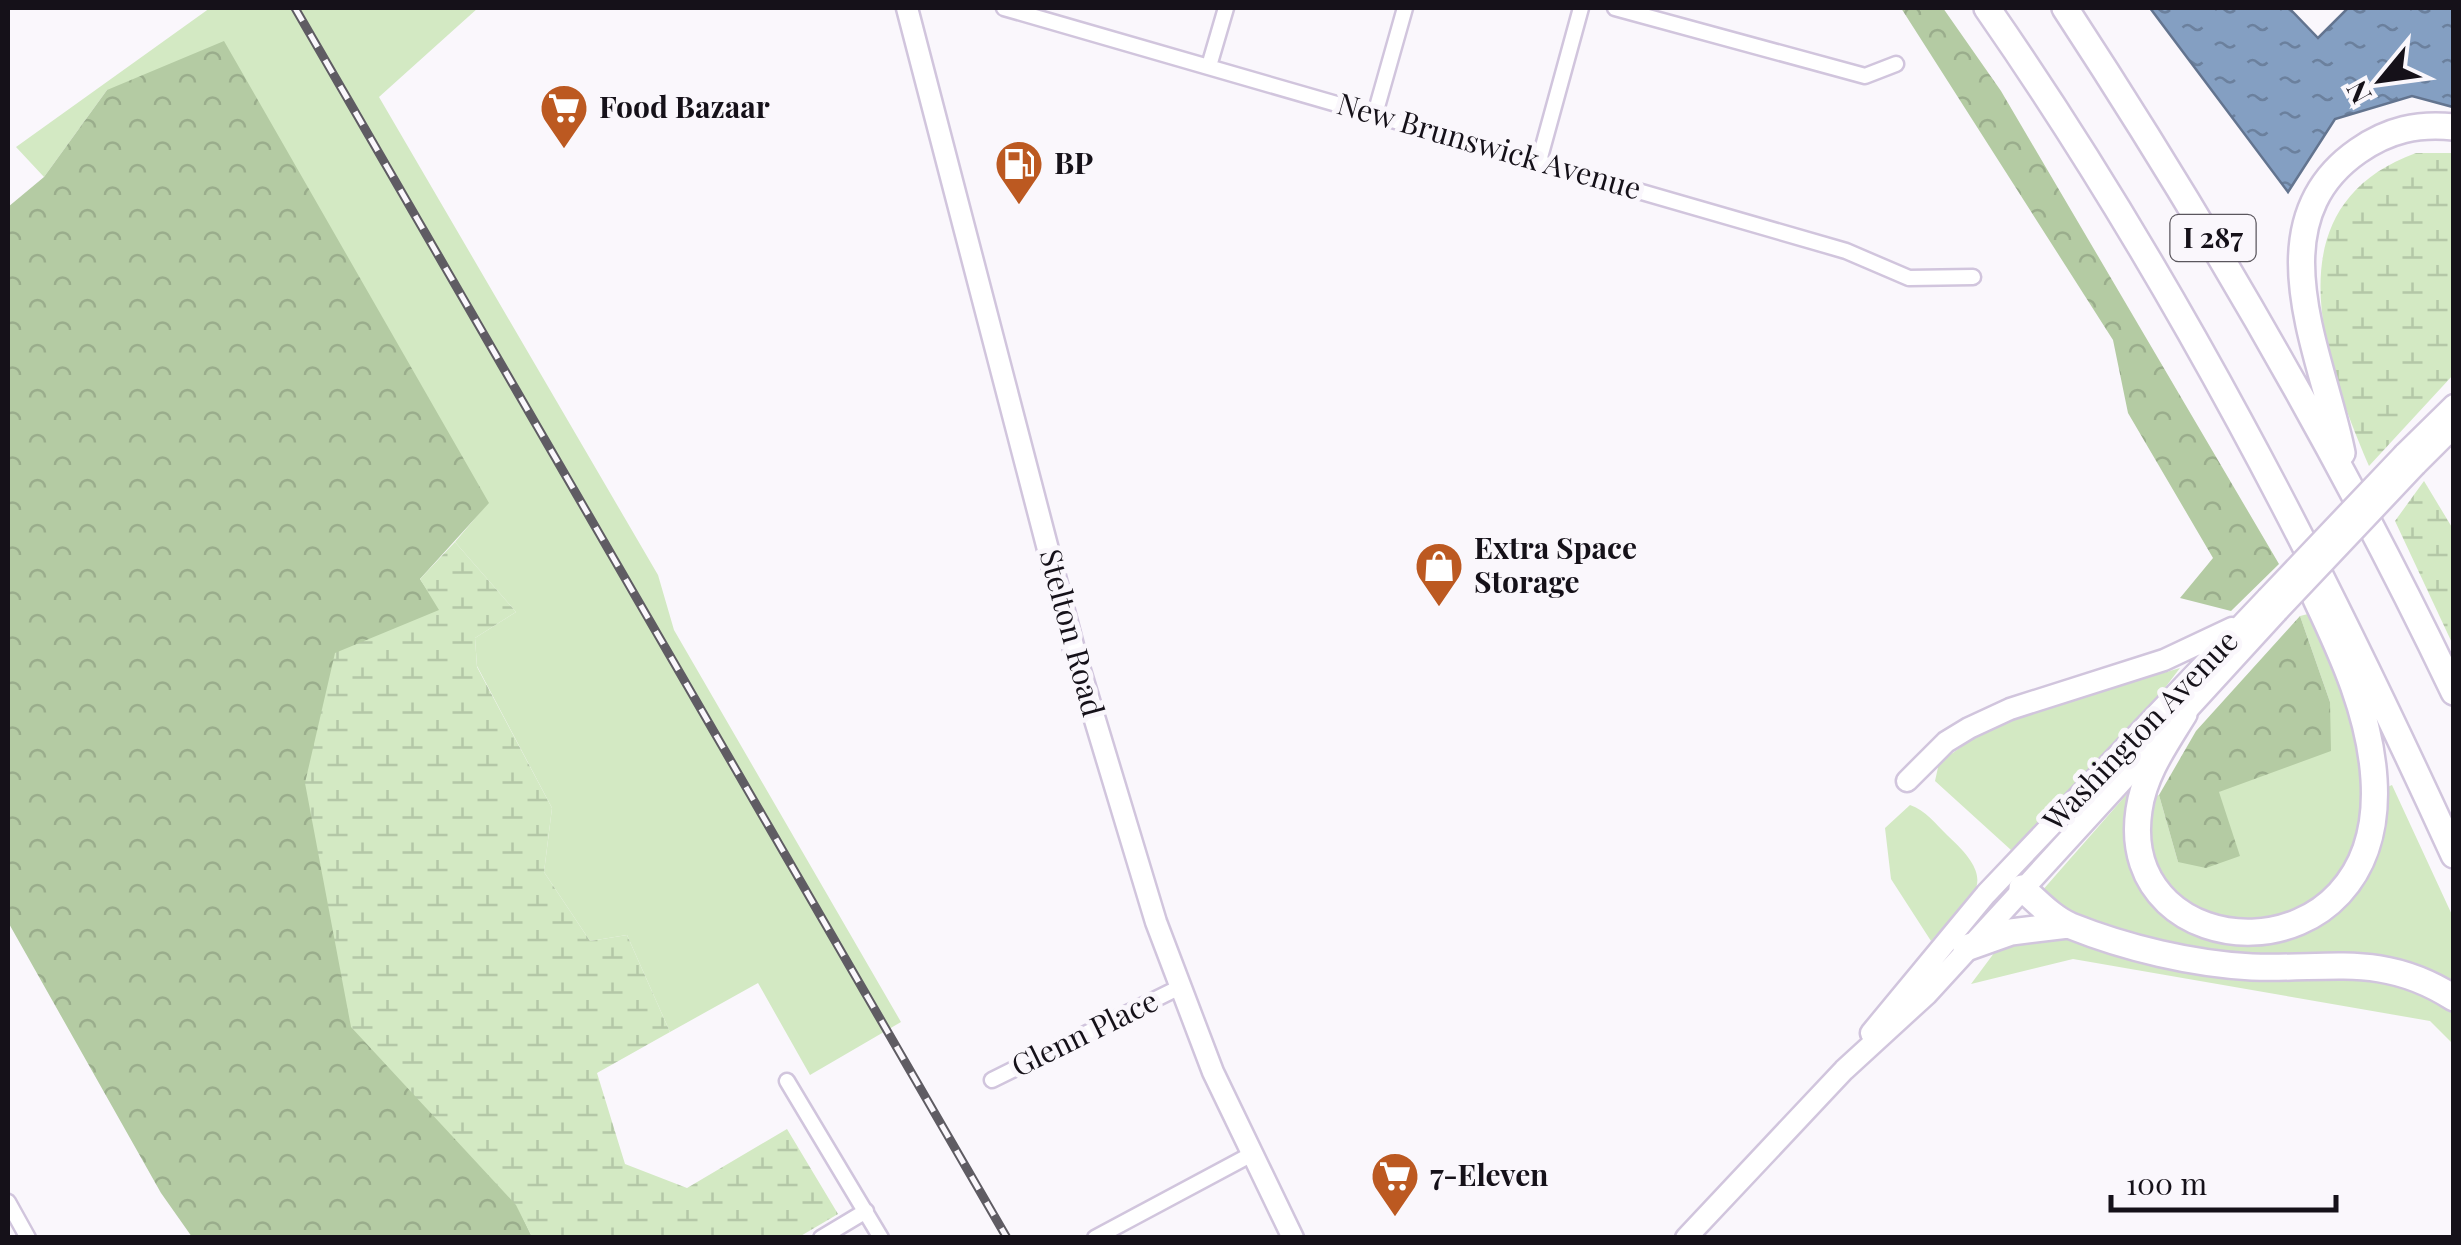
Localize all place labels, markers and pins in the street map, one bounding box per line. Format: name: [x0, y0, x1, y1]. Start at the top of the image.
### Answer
supermarket icon: Food Bazaar: [538, 82, 590, 150]
place label: Food Bazaar: [599, 86, 770, 126]
fuel station icon: BP: [993, 138, 1045, 206]
place label: BP: [1054, 142, 1093, 182]
place label: Extra Space Storage: [1474, 527, 1637, 601]
shop icon: Extra Space Storage: [1413, 540, 1465, 608]
supermarket icon: 7-Eleven: [1369, 1150, 1421, 1218]
place label: 7-Eleven: [1430, 1154, 1549, 1194]

